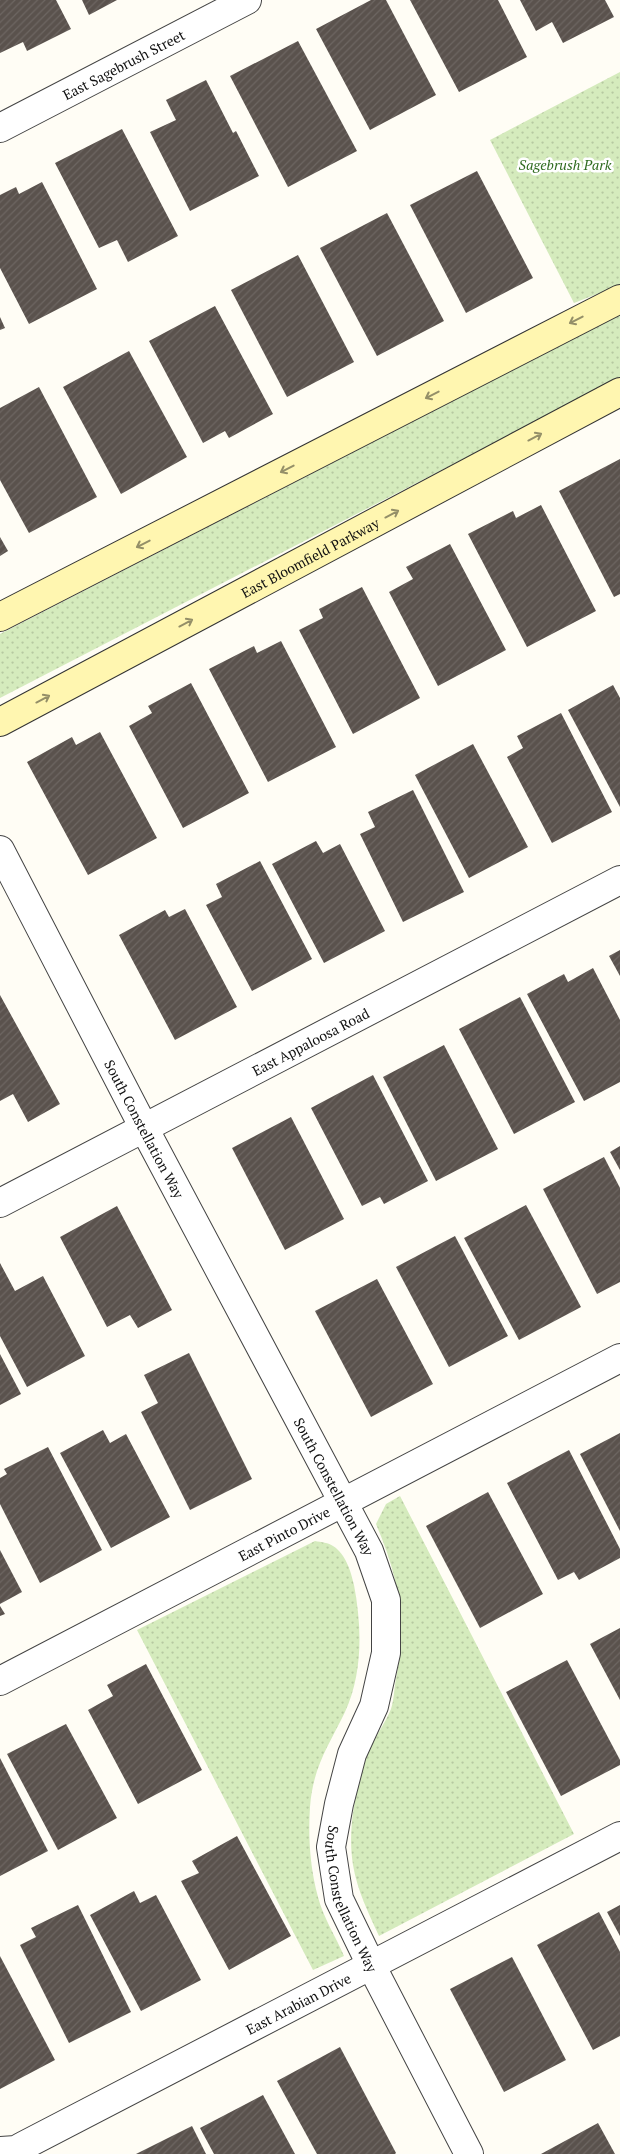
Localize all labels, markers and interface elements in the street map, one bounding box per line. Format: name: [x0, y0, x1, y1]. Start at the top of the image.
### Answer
street label: East Sagebrush Street: [59, 24, 188, 104]
park label: Sagebrush Park: [519, 155, 612, 174]
one-way arrow: [569, 316, 584, 325]
one-way arrow: [425, 391, 440, 400]
one-way arrow: [527, 432, 542, 441]
one-way arrow: [280, 464, 295, 474]
one-way arrow: [384, 509, 399, 519]
street label: East Bloomfield Parkway: [238, 512, 383, 602]
one-way arrow: [136, 540, 151, 549]
one-way arrow: [179, 618, 194, 628]
one-way arrow: [35, 694, 50, 703]
street label: East Appaloosa Road: [249, 1003, 372, 1080]
street label: South Constellation Way: [101, 1056, 189, 1202]
street label: South Constellation Way: [290, 1414, 380, 1559]
street label: East Pinto Drive: [235, 1501, 333, 1565]
street label: South Constellation Way: [321, 1824, 383, 1976]
street label: East Arabian Drive: [242, 1968, 354, 2038]

